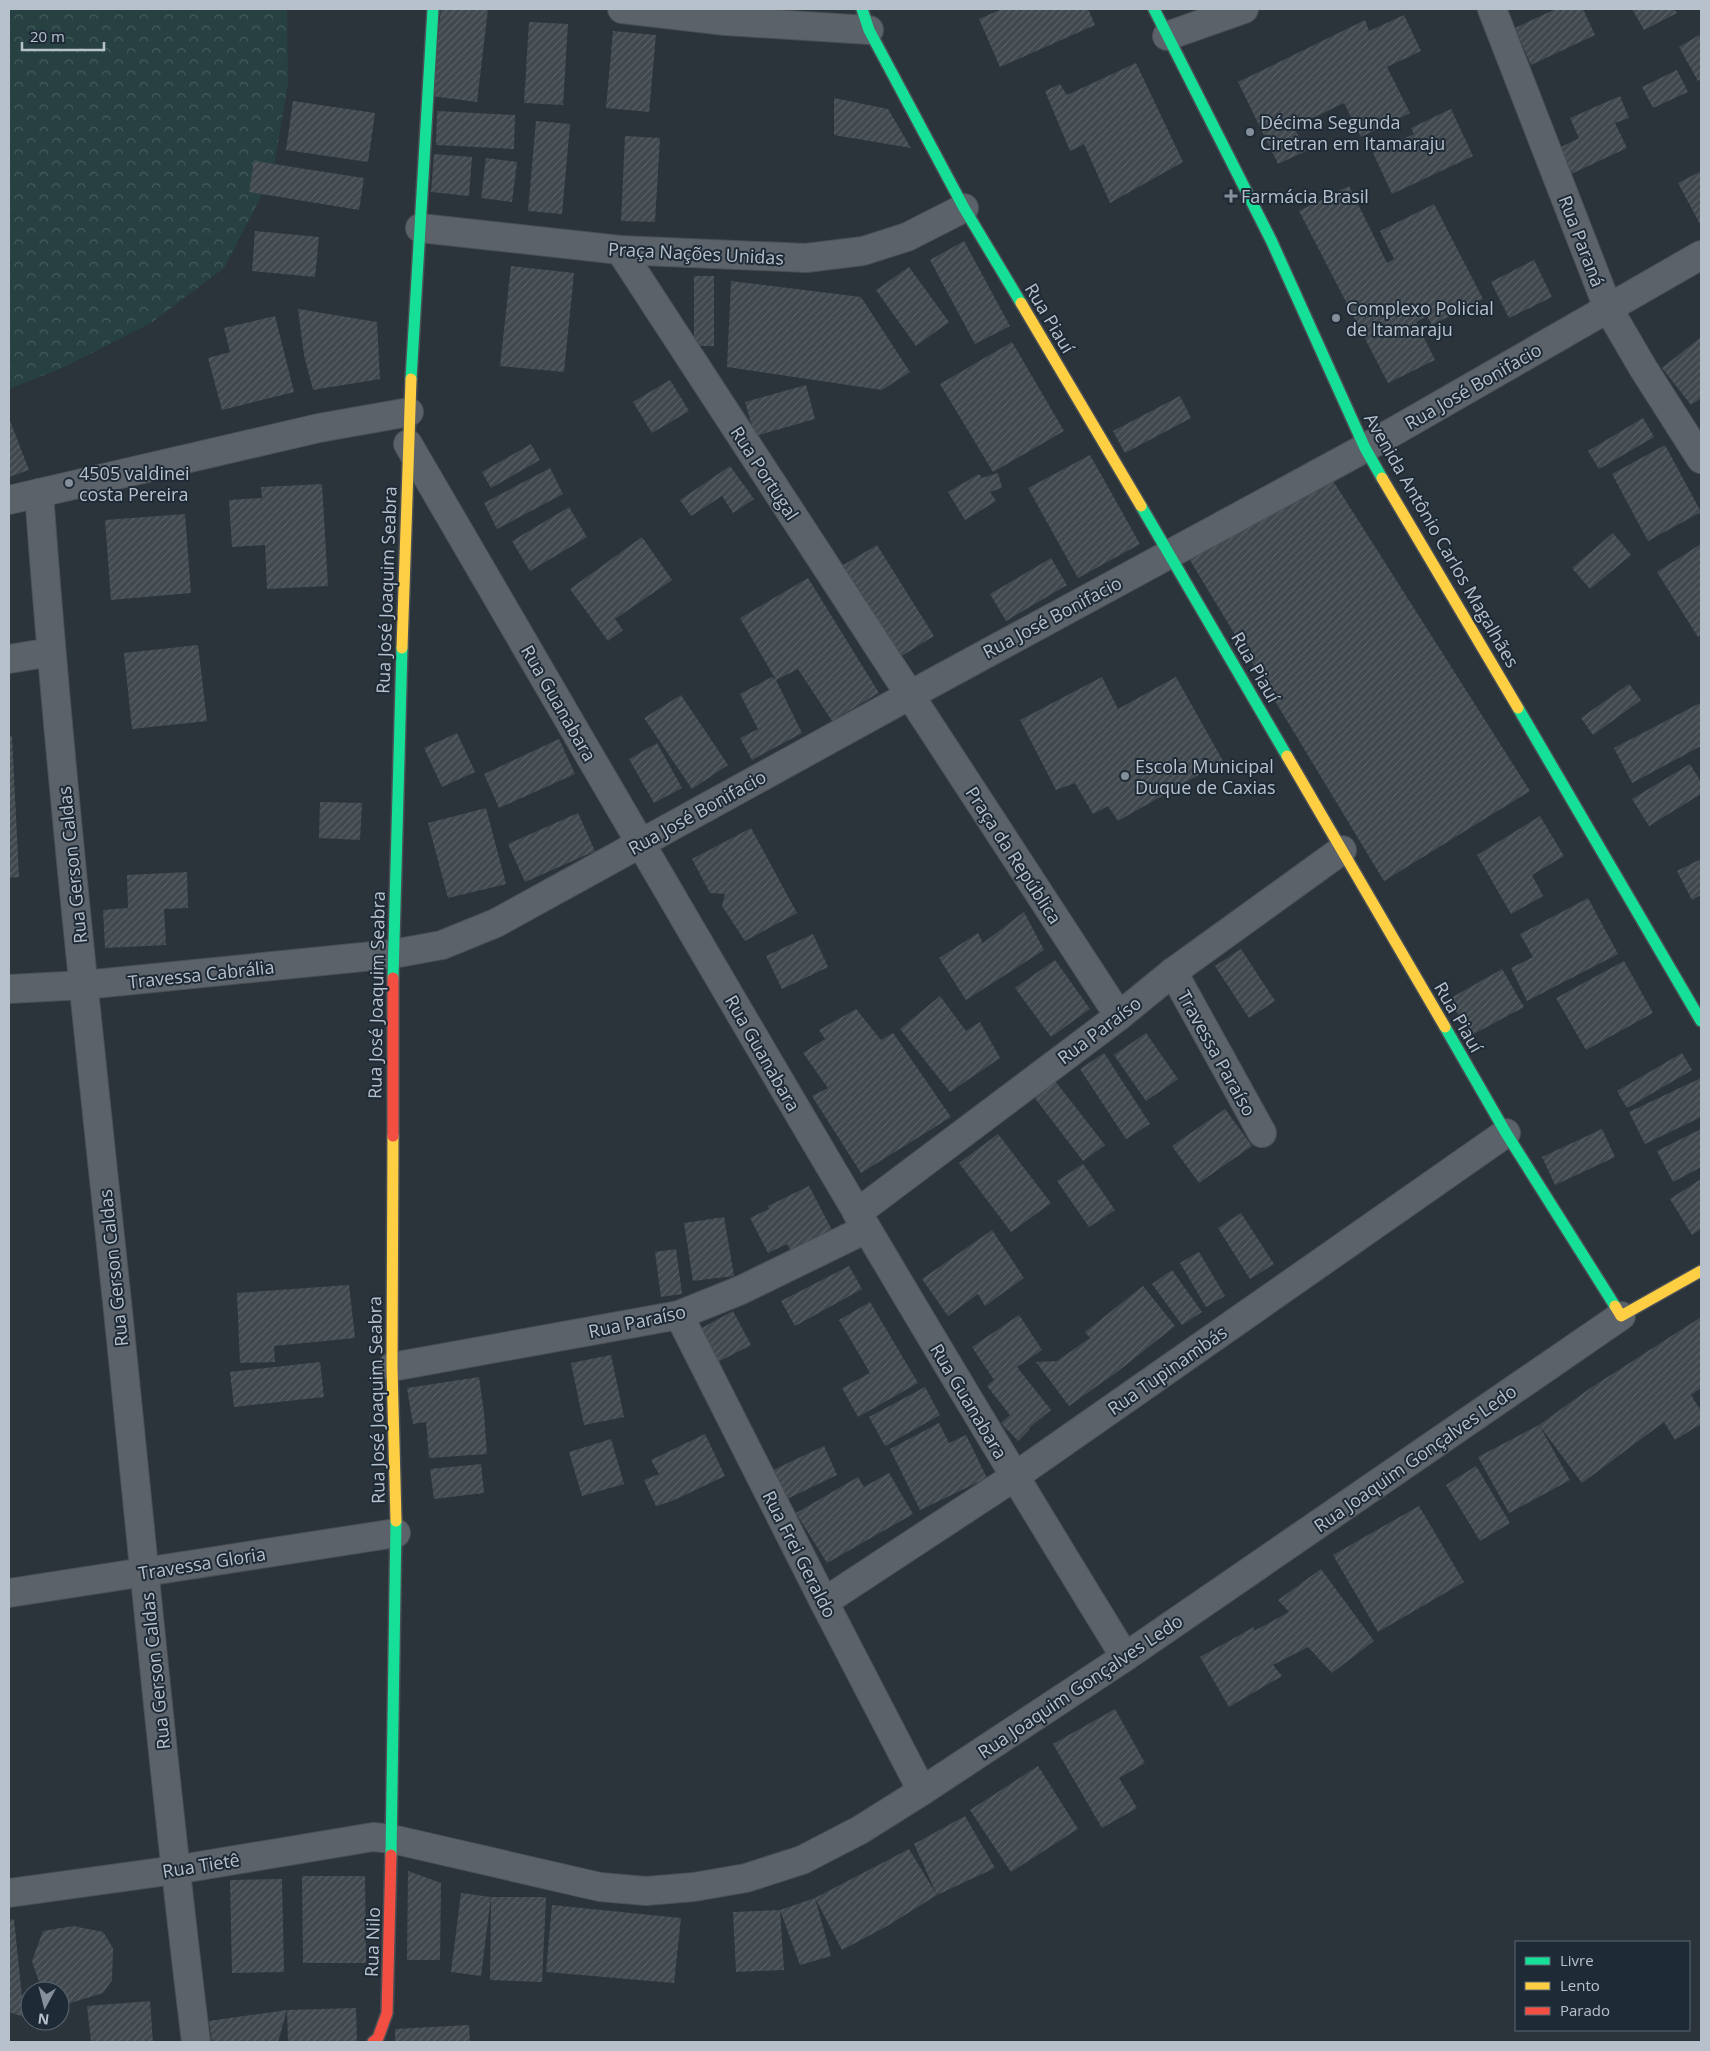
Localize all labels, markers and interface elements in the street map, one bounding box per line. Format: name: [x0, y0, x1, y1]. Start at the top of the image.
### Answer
scale bar: [22, 20, 105, 52]
text: 20 m: [30, 26, 65, 46]
place label: Décima Segunda Ciretran em Itamaraju: [1260, 110, 1445, 155]
marker: Décima Segunda Ciretran em Itamaraju: [1244, 126, 1256, 138]
place label: Farmácia Brasil: [1241, 184, 1369, 208]
marker: Farmácia Brasil: [1225, 190, 1237, 202]
street label: Rua Paraná: [1554, 192, 1610, 290]
street label: Praça Nações Unidas: [607, 236, 785, 270]
street label: Rua Piauí: [1020, 278, 1081, 358]
place label: Complexo Policial de Itamaraju: [1346, 296, 1494, 341]
marker: Complexo Policial de Itamaraju: [1330, 312, 1342, 324]
street label: Rua José Bonifacio: [1400, 337, 1546, 435]
street label: Avenida Antônio Carlos Magalhães: [1359, 408, 1525, 672]
street label: Rua Portugal: [726, 421, 804, 525]
place label: 4505 valdinei costa Pereira: [79, 461, 190, 506]
marker: 4505 valdinei costa Pereira: [63, 477, 75, 489]
street label: Rua José Joaquim Seabra: [370, 486, 402, 694]
street label: Rua José Bonifacio: [978, 570, 1126, 664]
street label: Rua Piauí: [1226, 627, 1286, 707]
street label: Rua Guanabara: [516, 641, 602, 765]
place label: Escola Municipal Duque de Caxias: [1135, 754, 1276, 799]
street label: Rua José Bonifacio: [624, 764, 770, 860]
marker: Escola Municipal Duque de Caxias: [1119, 770, 1131, 782]
street label: Praça da República: [961, 782, 1067, 928]
street label: Rua Gerson Caldas: [52, 785, 92, 945]
street label: Rua José Joaquim Seabra: [362, 891, 390, 1099]
street label: Travessa Cabrália: [127, 954, 275, 994]
street label: Rua Piauí: [1429, 977, 1489, 1057]
street label: Travessa Paraíso: [1172, 986, 1262, 1120]
street label: Rua Guanabara: [720, 991, 806, 1115]
street label: Rua Paraíso: [1052, 991, 1146, 1069]
street label: Rua Gerson Caldas: [93, 1188, 133, 1348]
street label: Rua José Joaquim Seabra: [362, 1296, 390, 1504]
street label: Rua Paraíso: [586, 1299, 688, 1343]
street label: Rua Tupinambás: [1103, 1320, 1231, 1420]
street label: Rua Guanabara: [925, 1339, 1013, 1463]
street label: Rua Joaquim Gonçalves Ledo: [1309, 1379, 1521, 1537]
street label: Rua Frei Geraldo: [758, 1486, 842, 1622]
street label: Travessa Gloria: [137, 1541, 267, 1585]
street label: Rua Gerson Caldas: [135, 1591, 175, 1751]
street label: Rua Joaquim Gonçalves Ledo: [973, 1608, 1187, 1764]
street label: Rua Tietê: [161, 1847, 241, 1883]
street label: Rua Nilo: [359, 1906, 385, 1978]
legend: [1515, 1941, 1690, 2031]
text: Livre: [1560, 1950, 1594, 1970]
text: Lento: [1560, 1975, 1600, 1995]
north arrow: [20, 1981, 70, 2031]
text: Parado: [1560, 2000, 1610, 2020]
text: N: [37, 2009, 50, 2030]

